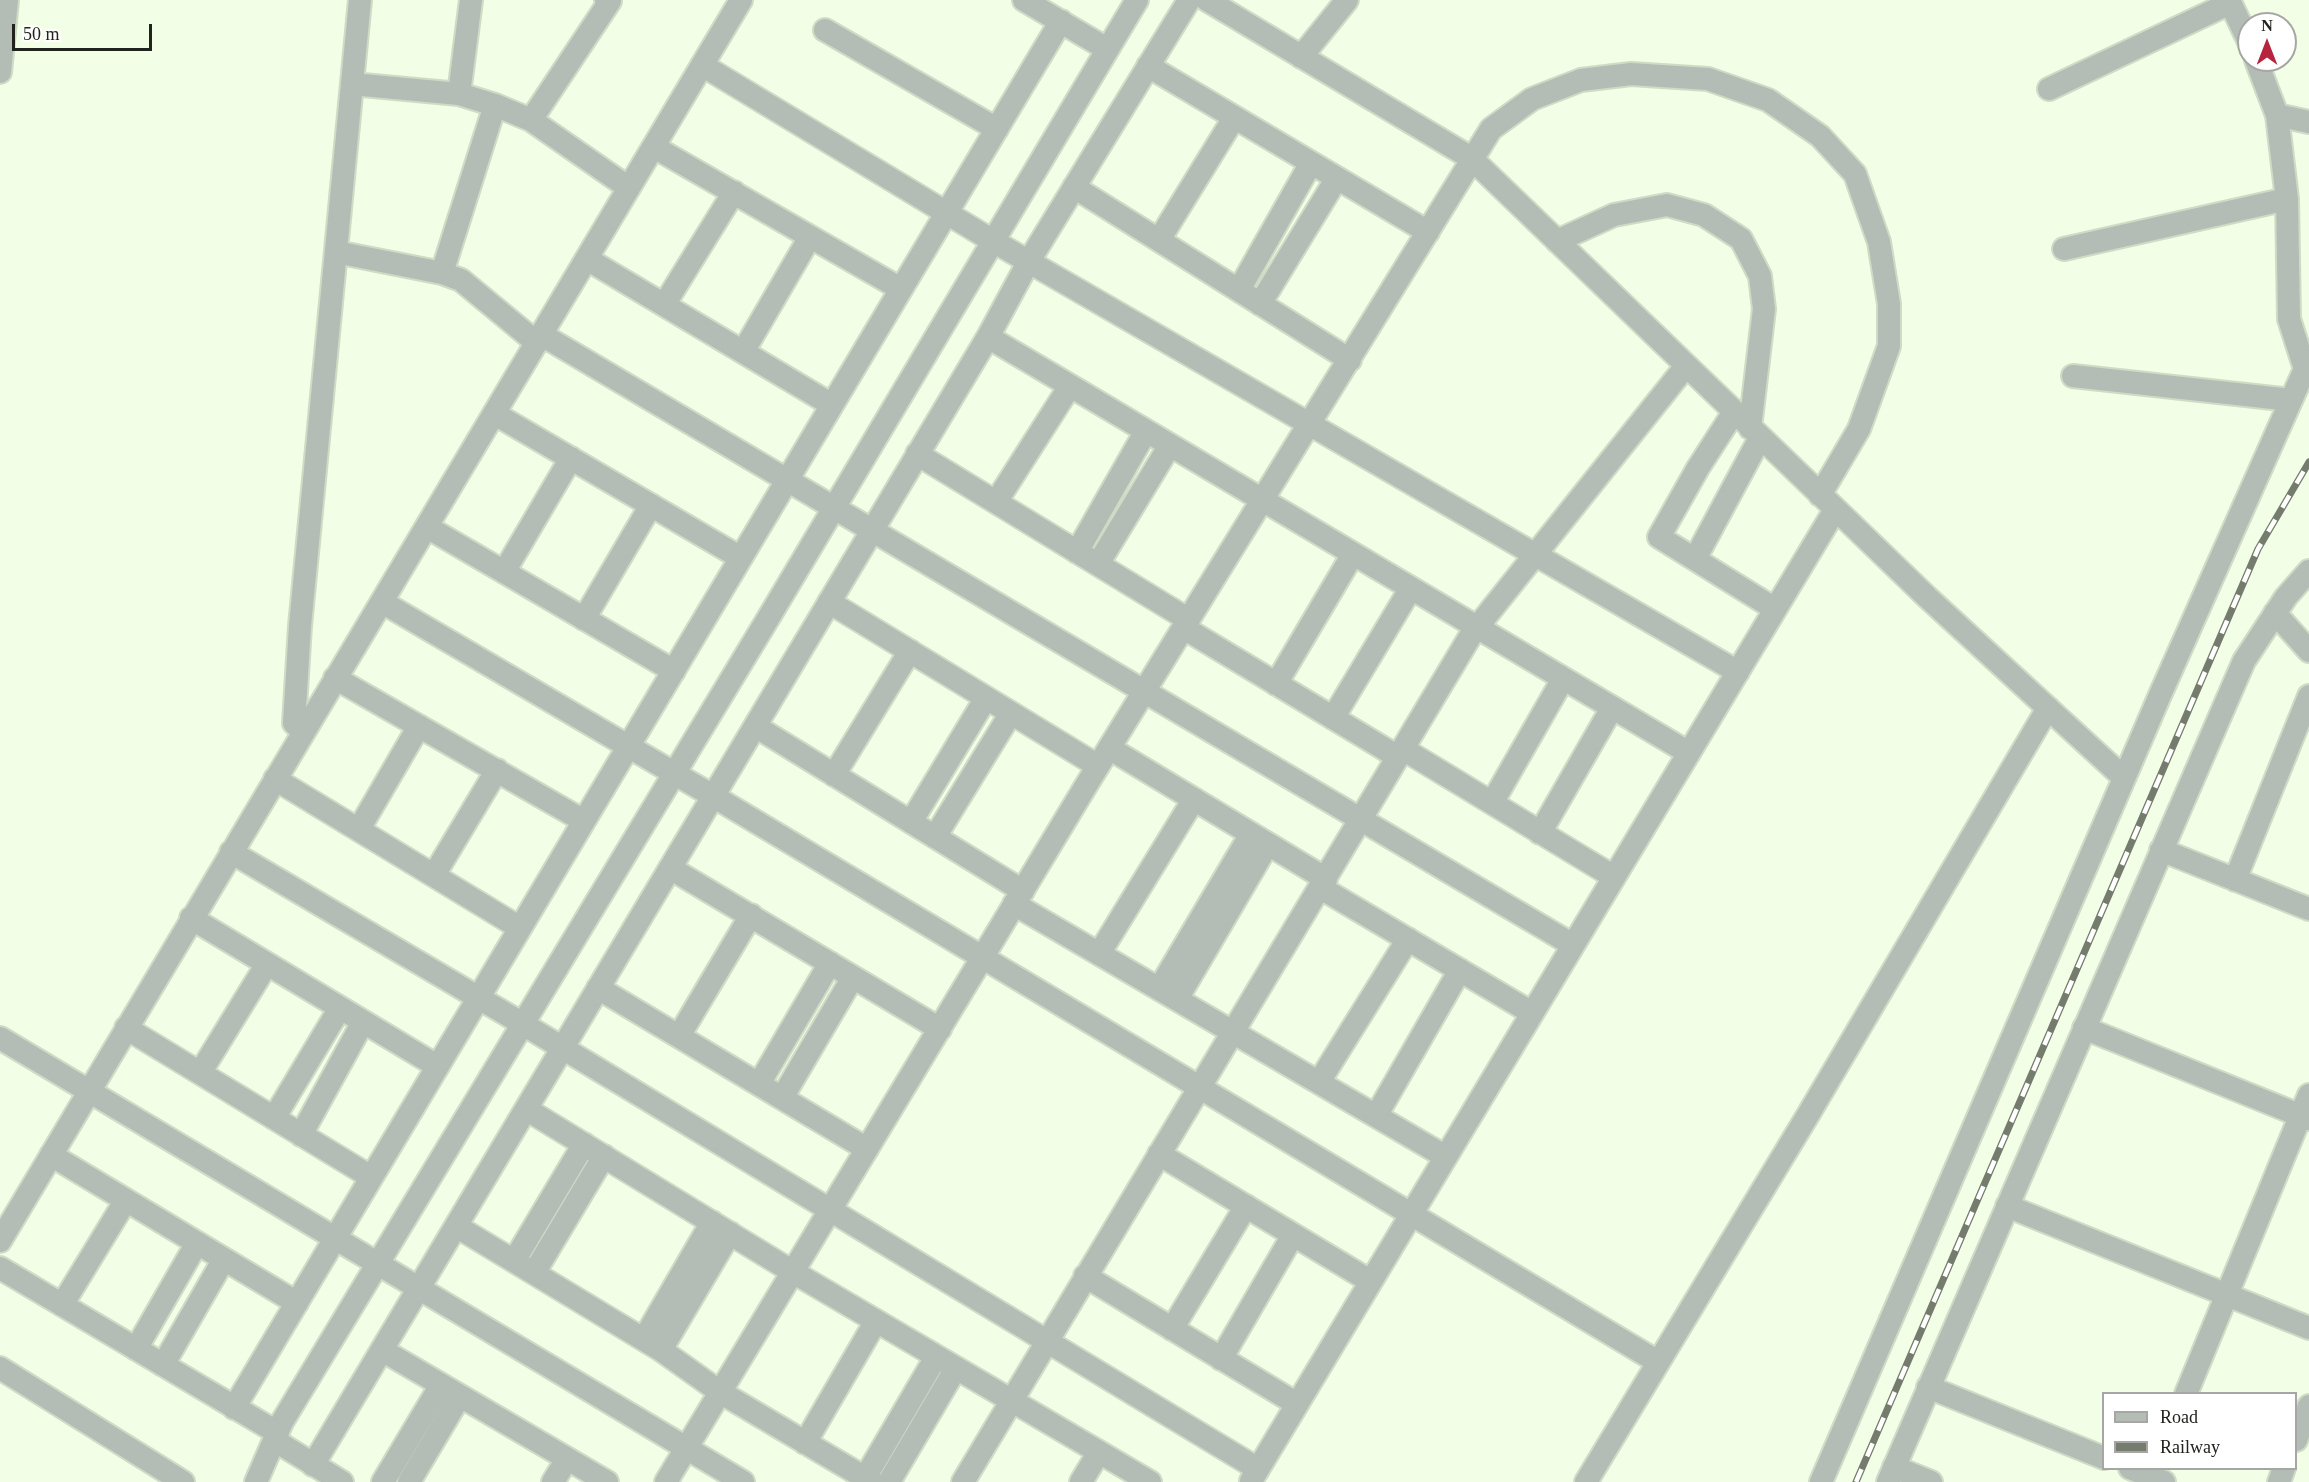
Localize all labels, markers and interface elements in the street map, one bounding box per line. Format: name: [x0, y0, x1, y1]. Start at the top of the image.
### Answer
scale bar: [15, 12, 154, 50]
north arrow: [2237, 12, 2297, 72]
text: N: [2261, 17, 2273, 34]
text: 50 m: [23, 24, 60, 44]
legend: [2102, 1392, 2297, 1470]
text: Road: [2160, 1407, 2198, 1427]
text: Railway: [2160, 1437, 2220, 1457]

